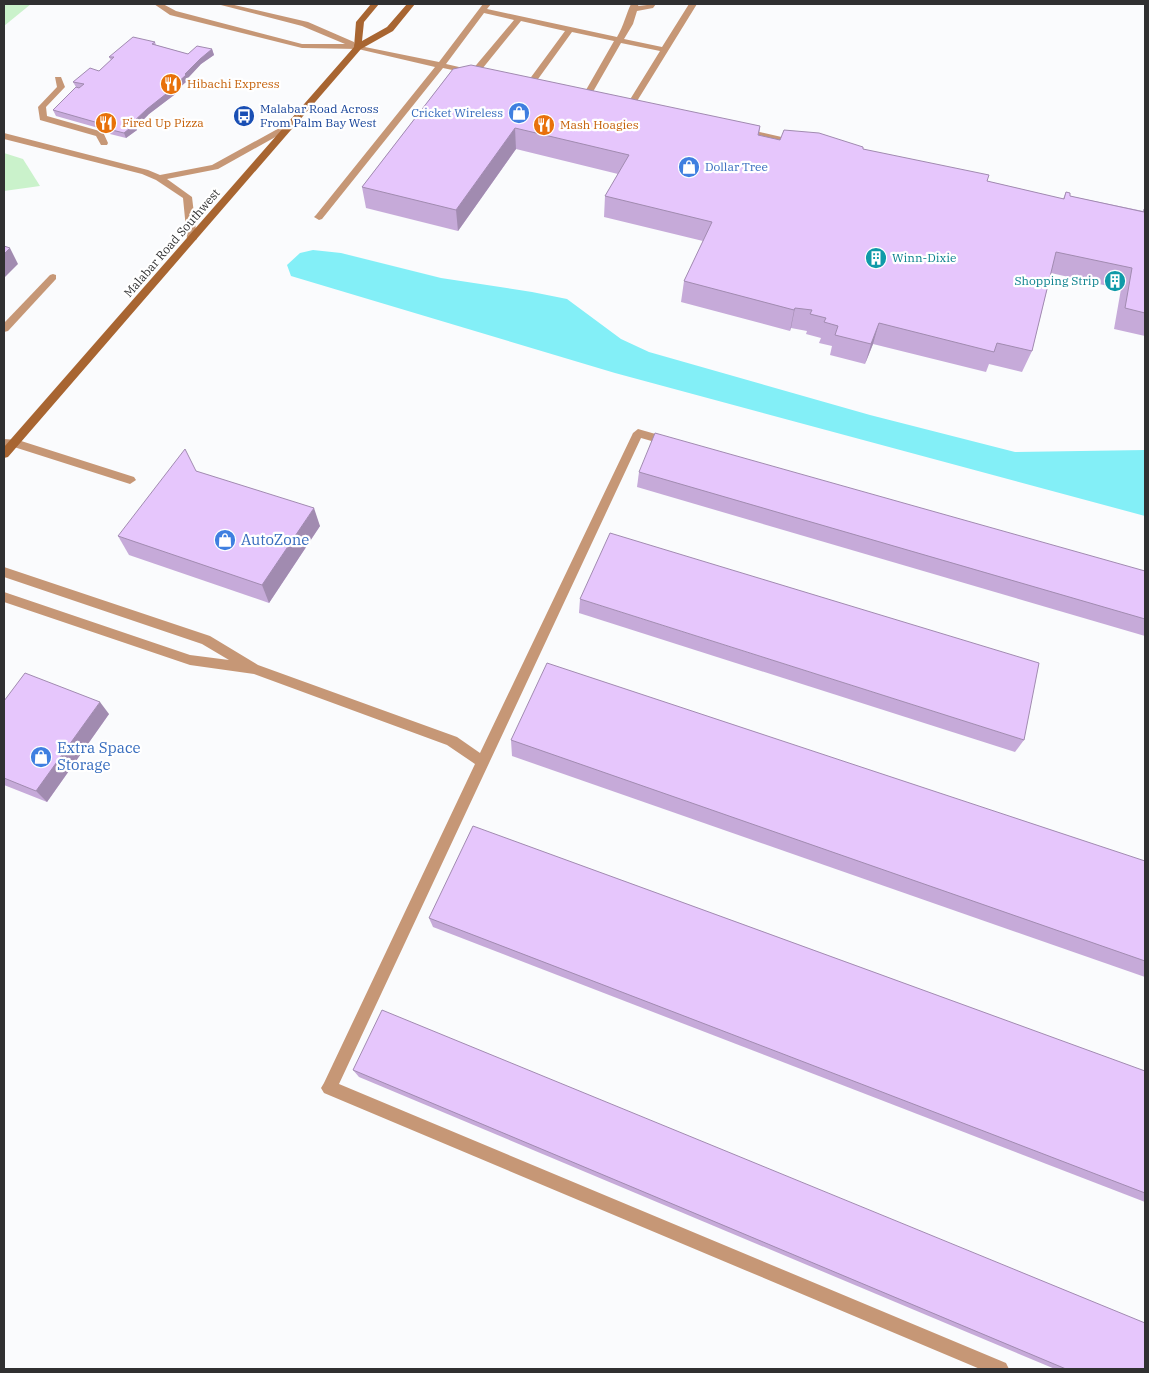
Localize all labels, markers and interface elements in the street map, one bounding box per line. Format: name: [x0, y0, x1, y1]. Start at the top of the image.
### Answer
restaurant icon: Hibachi Express: [159, 72, 183, 96]
place label: Hibachi Express: [187, 76, 280, 91]
place label: Malabar Road Across From Palm Bay West: [260, 101, 379, 130]
shop icon: Cricket Wireless: [507, 101, 531, 125]
bus stop icon: Malabar Road Across From Palm Bay West: [232, 104, 256, 128]
place label: Cricket Wireless: [411, 105, 503, 120]
restaurant icon: Fired Up Pizza: [94, 111, 118, 135]
restaurant icon: Mash Hoagies: [532, 113, 556, 137]
place label: Fired Up Pizza: [122, 115, 204, 130]
place label: Mash Hoagies: [560, 117, 639, 132]
shop icon: Dollar Tree: [677, 155, 701, 179]
place label: Dollar Tree: [705, 159, 768, 174]
street label: Malabar Road Southwest: [120, 185, 223, 300]
building icon: Winn-Dixie: [864, 246, 888, 270]
place label: Winn-Dixie: [892, 250, 956, 265]
building icon: Shopping Strip: [1103, 269, 1127, 293]
place label: Shopping Strip: [1014, 273, 1099, 288]
shop icon: AutoZone: [213, 528, 237, 552]
place label: AutoZone: [241, 530, 309, 549]
place label: Extra Space Storage: [57, 738, 141, 774]
shop icon: Extra Space Storage: [29, 745, 53, 769]

